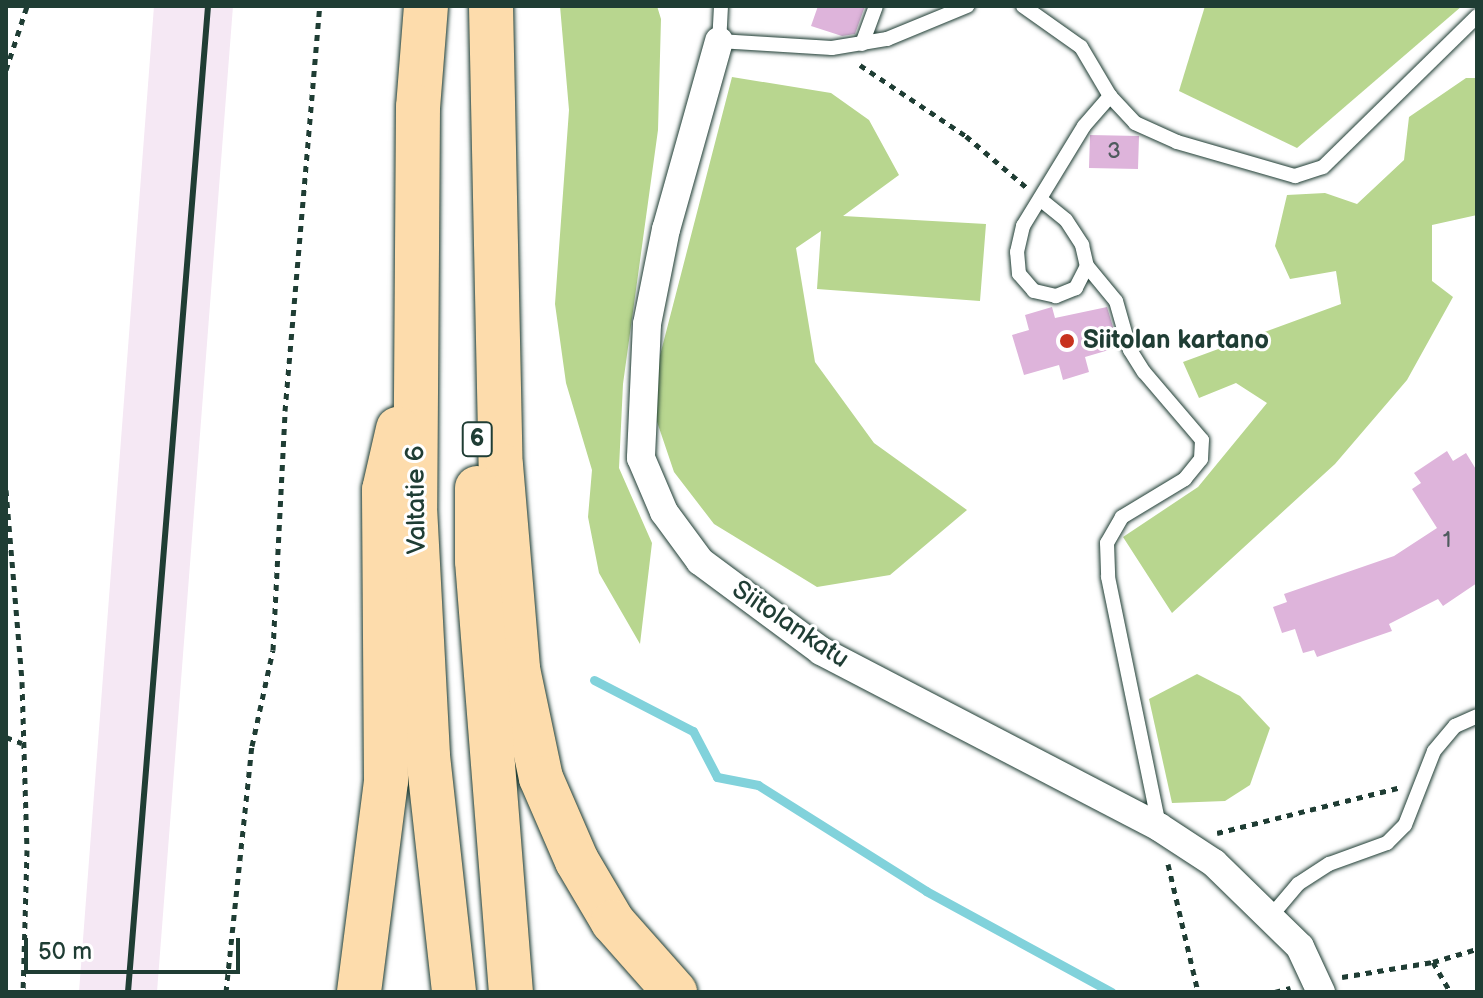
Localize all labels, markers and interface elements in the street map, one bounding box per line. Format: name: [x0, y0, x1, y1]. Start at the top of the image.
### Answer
house number: 3: [1107, 139, 1121, 165]
place label: Siitolan kartano: [1083, 325, 1269, 357]
marker: Siitolan kartano: [1058, 332, 1076, 350]
road number: 6: [461, 419, 493, 459]
street label: Valtatie 6: [400, 445, 434, 555]
house number: 1: [1443, 528, 1451, 554]
street label: Siitolankatu: [726, 575, 854, 675]
scale bar: [28, 922, 244, 972]
text: 50 m: [38, 937, 92, 966]

